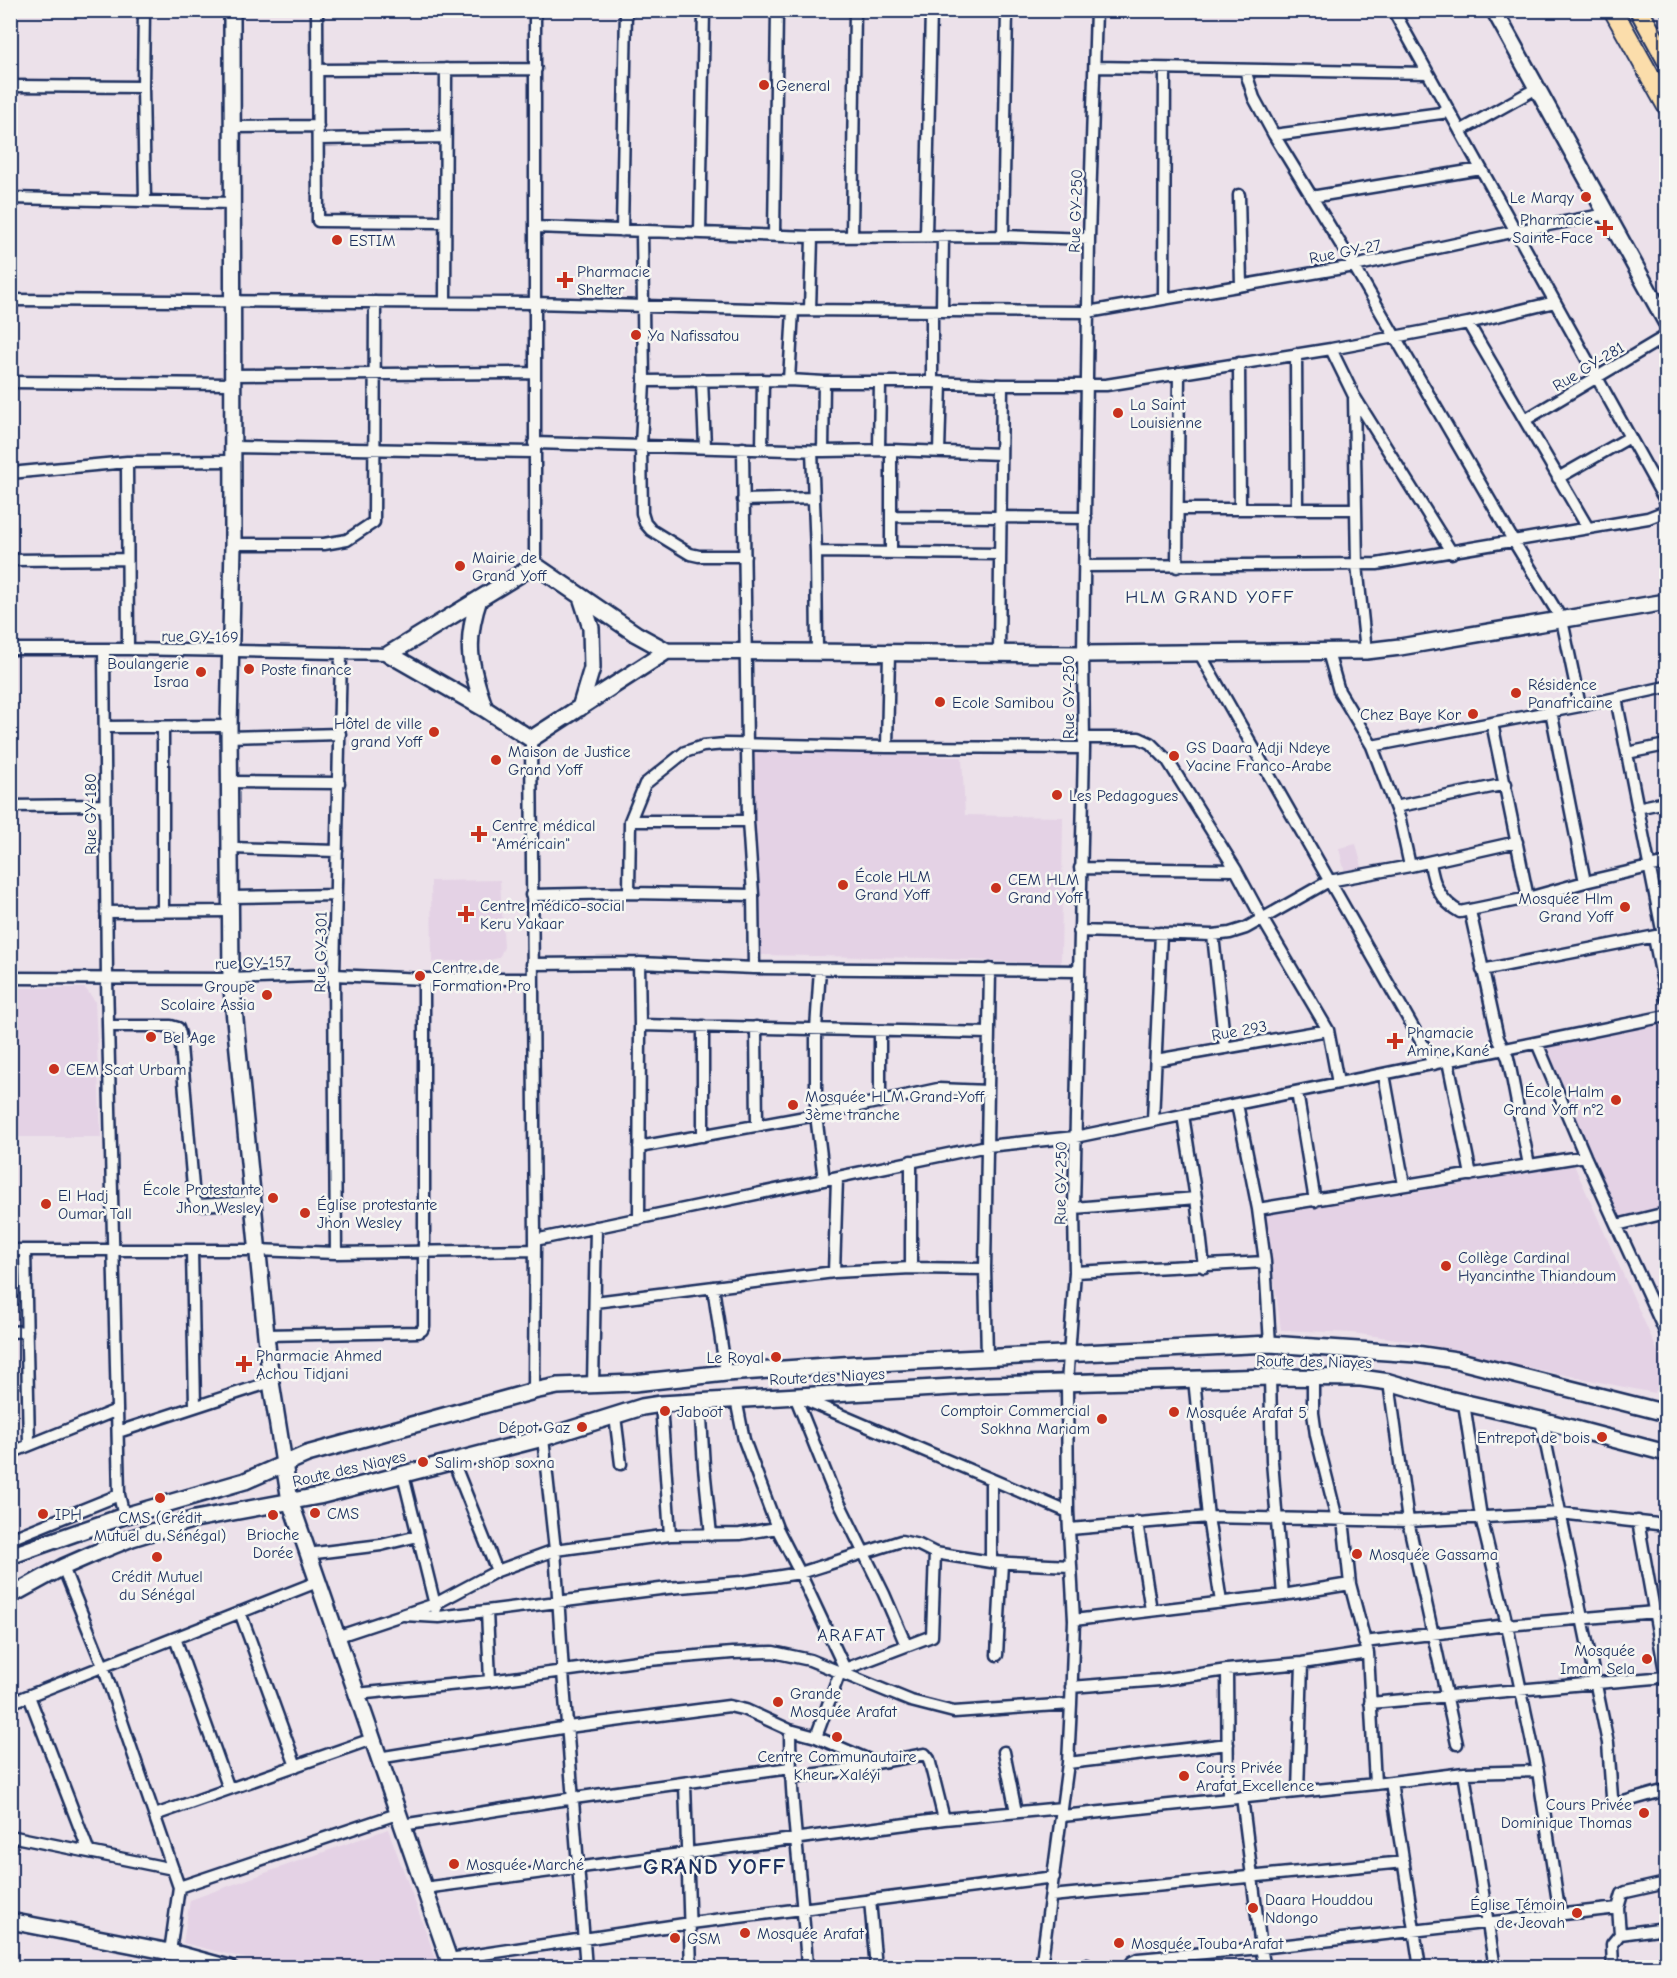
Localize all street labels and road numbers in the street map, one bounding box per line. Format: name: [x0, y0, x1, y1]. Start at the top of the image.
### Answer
street label: Rue GY-250: [1066, 169, 1086, 253]
street label: Rue GY-27: [1308, 236, 1383, 268]
street label: Rue GY-281: [1550, 339, 1627, 395]
street label: rue GY-169: [161, 627, 239, 647]
street label: Rue GY-250: [1060, 655, 1078, 739]
street label: Rue GY-180: [82, 773, 100, 855]
street label: Rue GY-301: [311, 911, 331, 993]
street label: rue GY-157: [214, 953, 292, 973]
street label: Rue 293: [1210, 1017, 1268, 1045]
street label: Rue GY-250: [1051, 1141, 1071, 1225]
street label: Route des Niayes: [1256, 1352, 1372, 1372]
street label: Route des Niayes: [769, 1365, 886, 1389]
street label: Route des Niayes: [291, 1447, 408, 1491]

